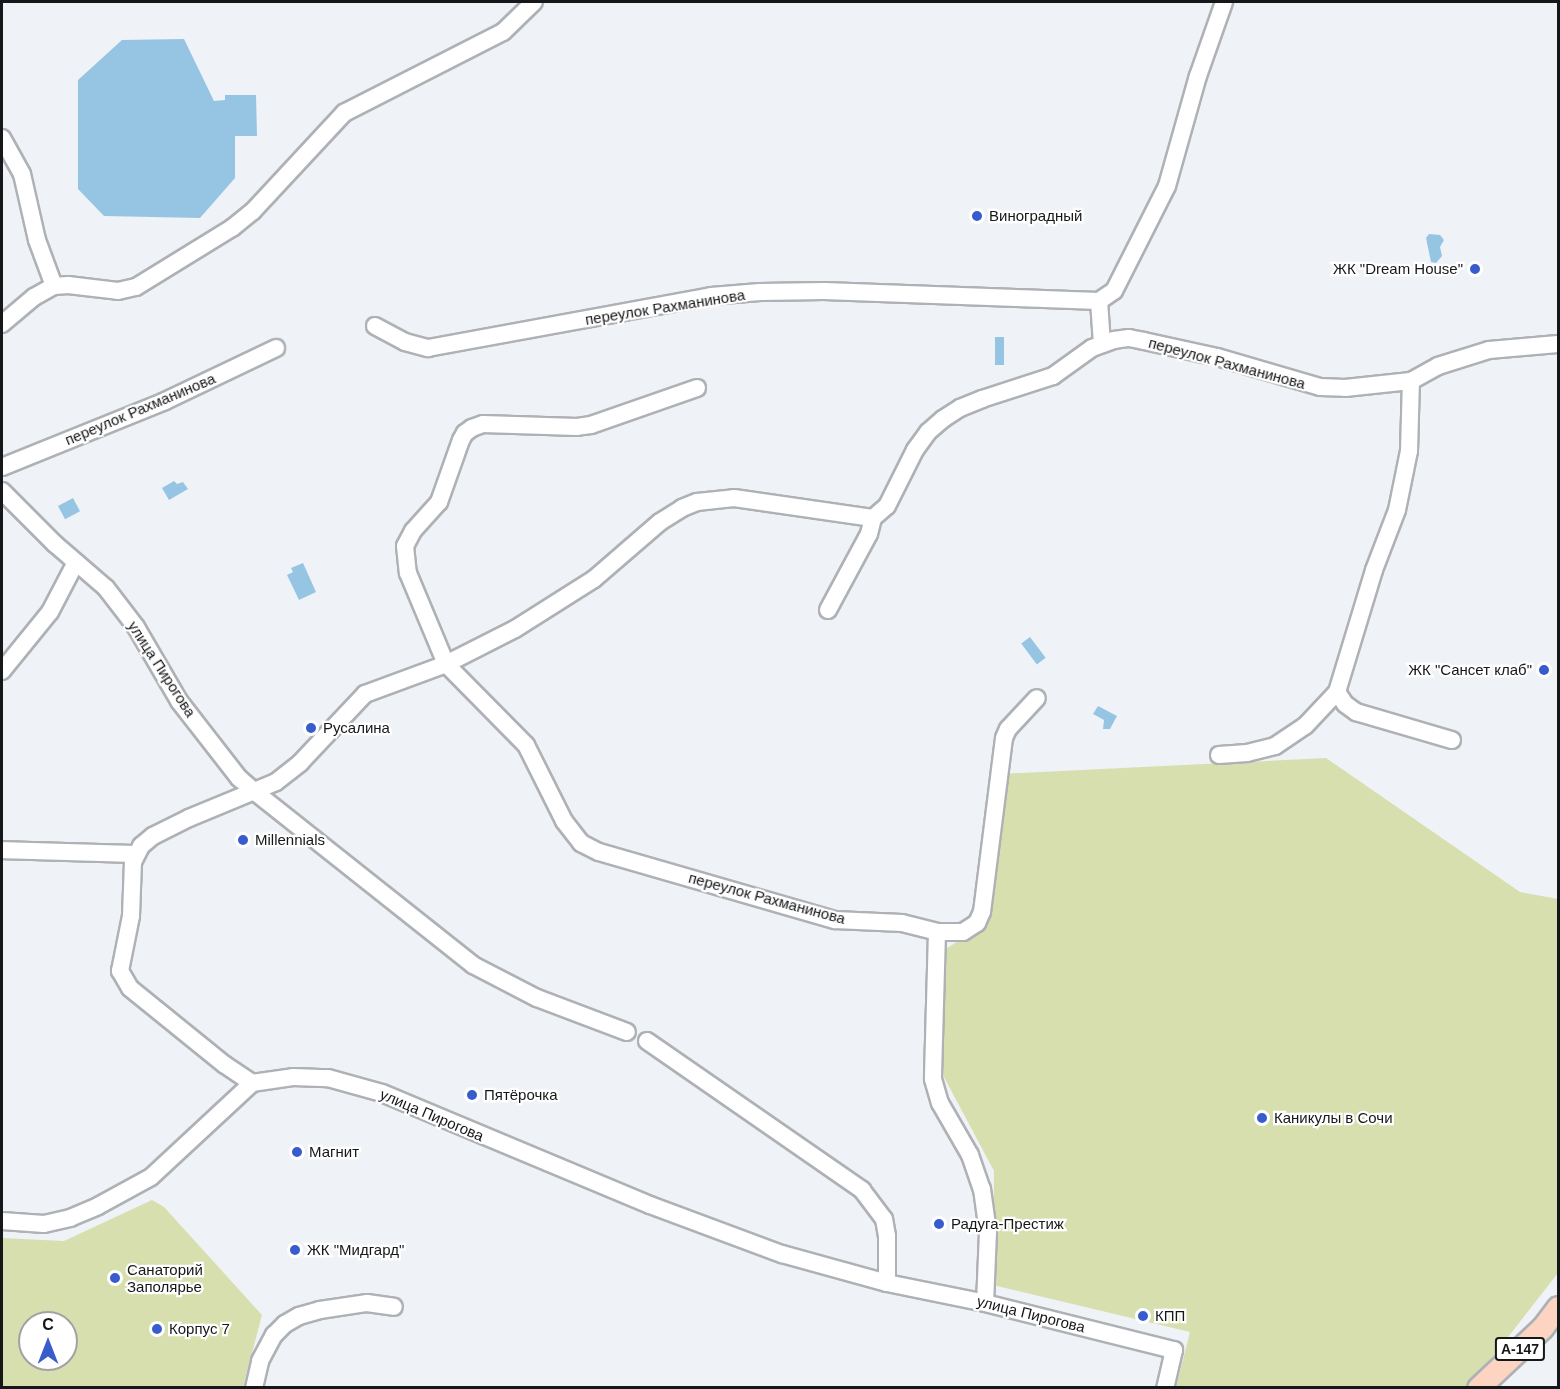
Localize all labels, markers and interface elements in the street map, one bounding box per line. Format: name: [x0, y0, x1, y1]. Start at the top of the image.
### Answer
place label: Виноградный: [989, 207, 1082, 225]
marker: Виноградный: [970, 209, 984, 223]
place label: ЖК "Dream House": [1333, 260, 1463, 278]
marker: ЖК "Dream House": [1468, 262, 1482, 276]
street label: переулок Рахманинова: [584, 285, 746, 329]
street label: переулок Рахманинова: [1147, 333, 1307, 393]
street label: переулок Рахманинова: [62, 369, 218, 449]
street label: улица Пирогова: [124, 618, 200, 720]
place label: ЖК "Сансет клаб": [1408, 661, 1532, 679]
marker: ЖК "Сансет клаб": [1537, 663, 1551, 677]
place label: Русалина: [323, 719, 390, 737]
marker: Русалина: [304, 721, 318, 735]
place label: Millennials: [255, 831, 325, 849]
marker: Millennials: [236, 833, 250, 847]
street label: переулок Рахманинова: [687, 868, 847, 928]
street label: улица Пирогова: [377, 1085, 487, 1145]
place label: Пятёрочка: [484, 1086, 558, 1104]
marker: Пятёрочка: [465, 1088, 479, 1102]
place label: Каникулы в Сочи: [1274, 1109, 1393, 1127]
marker: Каникулы в Сочи: [1255, 1111, 1269, 1125]
place label: Магнит: [309, 1143, 359, 1161]
marker: Магнит: [290, 1145, 304, 1159]
place label: Радуга-Престиж: [951, 1215, 1064, 1233]
marker: Радуга-Престиж: [932, 1217, 946, 1231]
place label: ЖК "Мидгард": [307, 1241, 404, 1259]
marker: ЖК "Мидгард": [288, 1243, 302, 1257]
place label: Санаторий Заполярье: [127, 1260, 203, 1295]
marker: Санаторий Заполярье: [108, 1271, 122, 1285]
street label: улица Пирогова: [975, 1292, 1087, 1336]
place label: КПП: [1155, 1307, 1185, 1325]
marker: КПП: [1136, 1309, 1150, 1323]
north arrow: [18, 1311, 78, 1371]
text: С: [42, 1316, 54, 1333]
place label: Корпус 7: [169, 1320, 230, 1338]
marker: Корпус 7: [150, 1322, 164, 1336]
road number: А-147: [1494, 1338, 1546, 1360]

